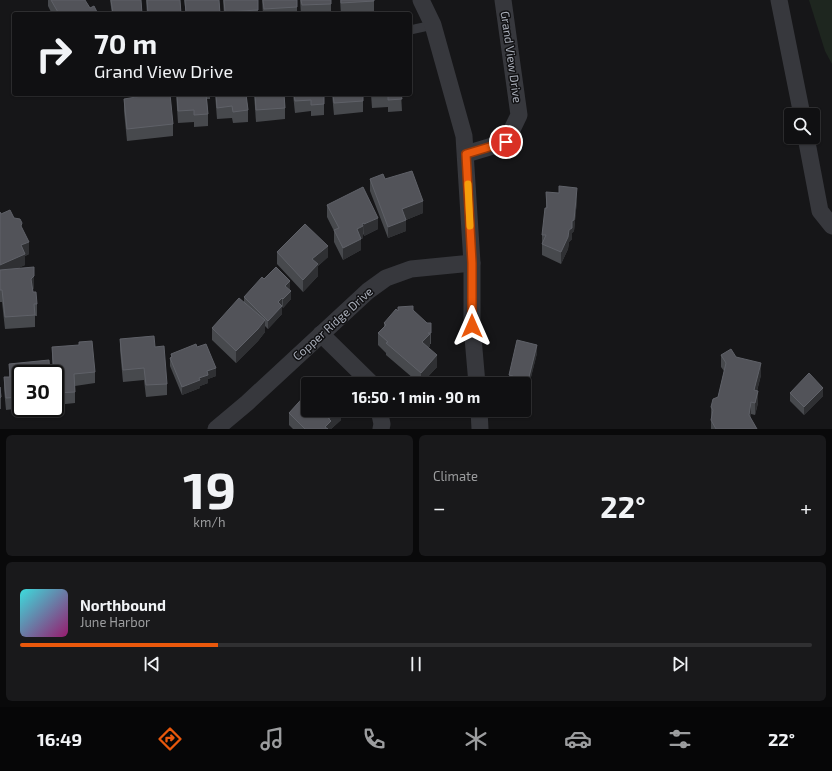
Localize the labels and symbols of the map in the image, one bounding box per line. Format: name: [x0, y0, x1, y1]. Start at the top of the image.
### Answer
street label: Grand View Drive: [499, 10, 525, 104]
pin: [489, 125, 523, 159]
street label: Copper Ridge Drive: [289, 284, 375, 363]
position arrow: [451, 305, 493, 347]
speed limit sign: 30: [12, 365, 64, 417]

